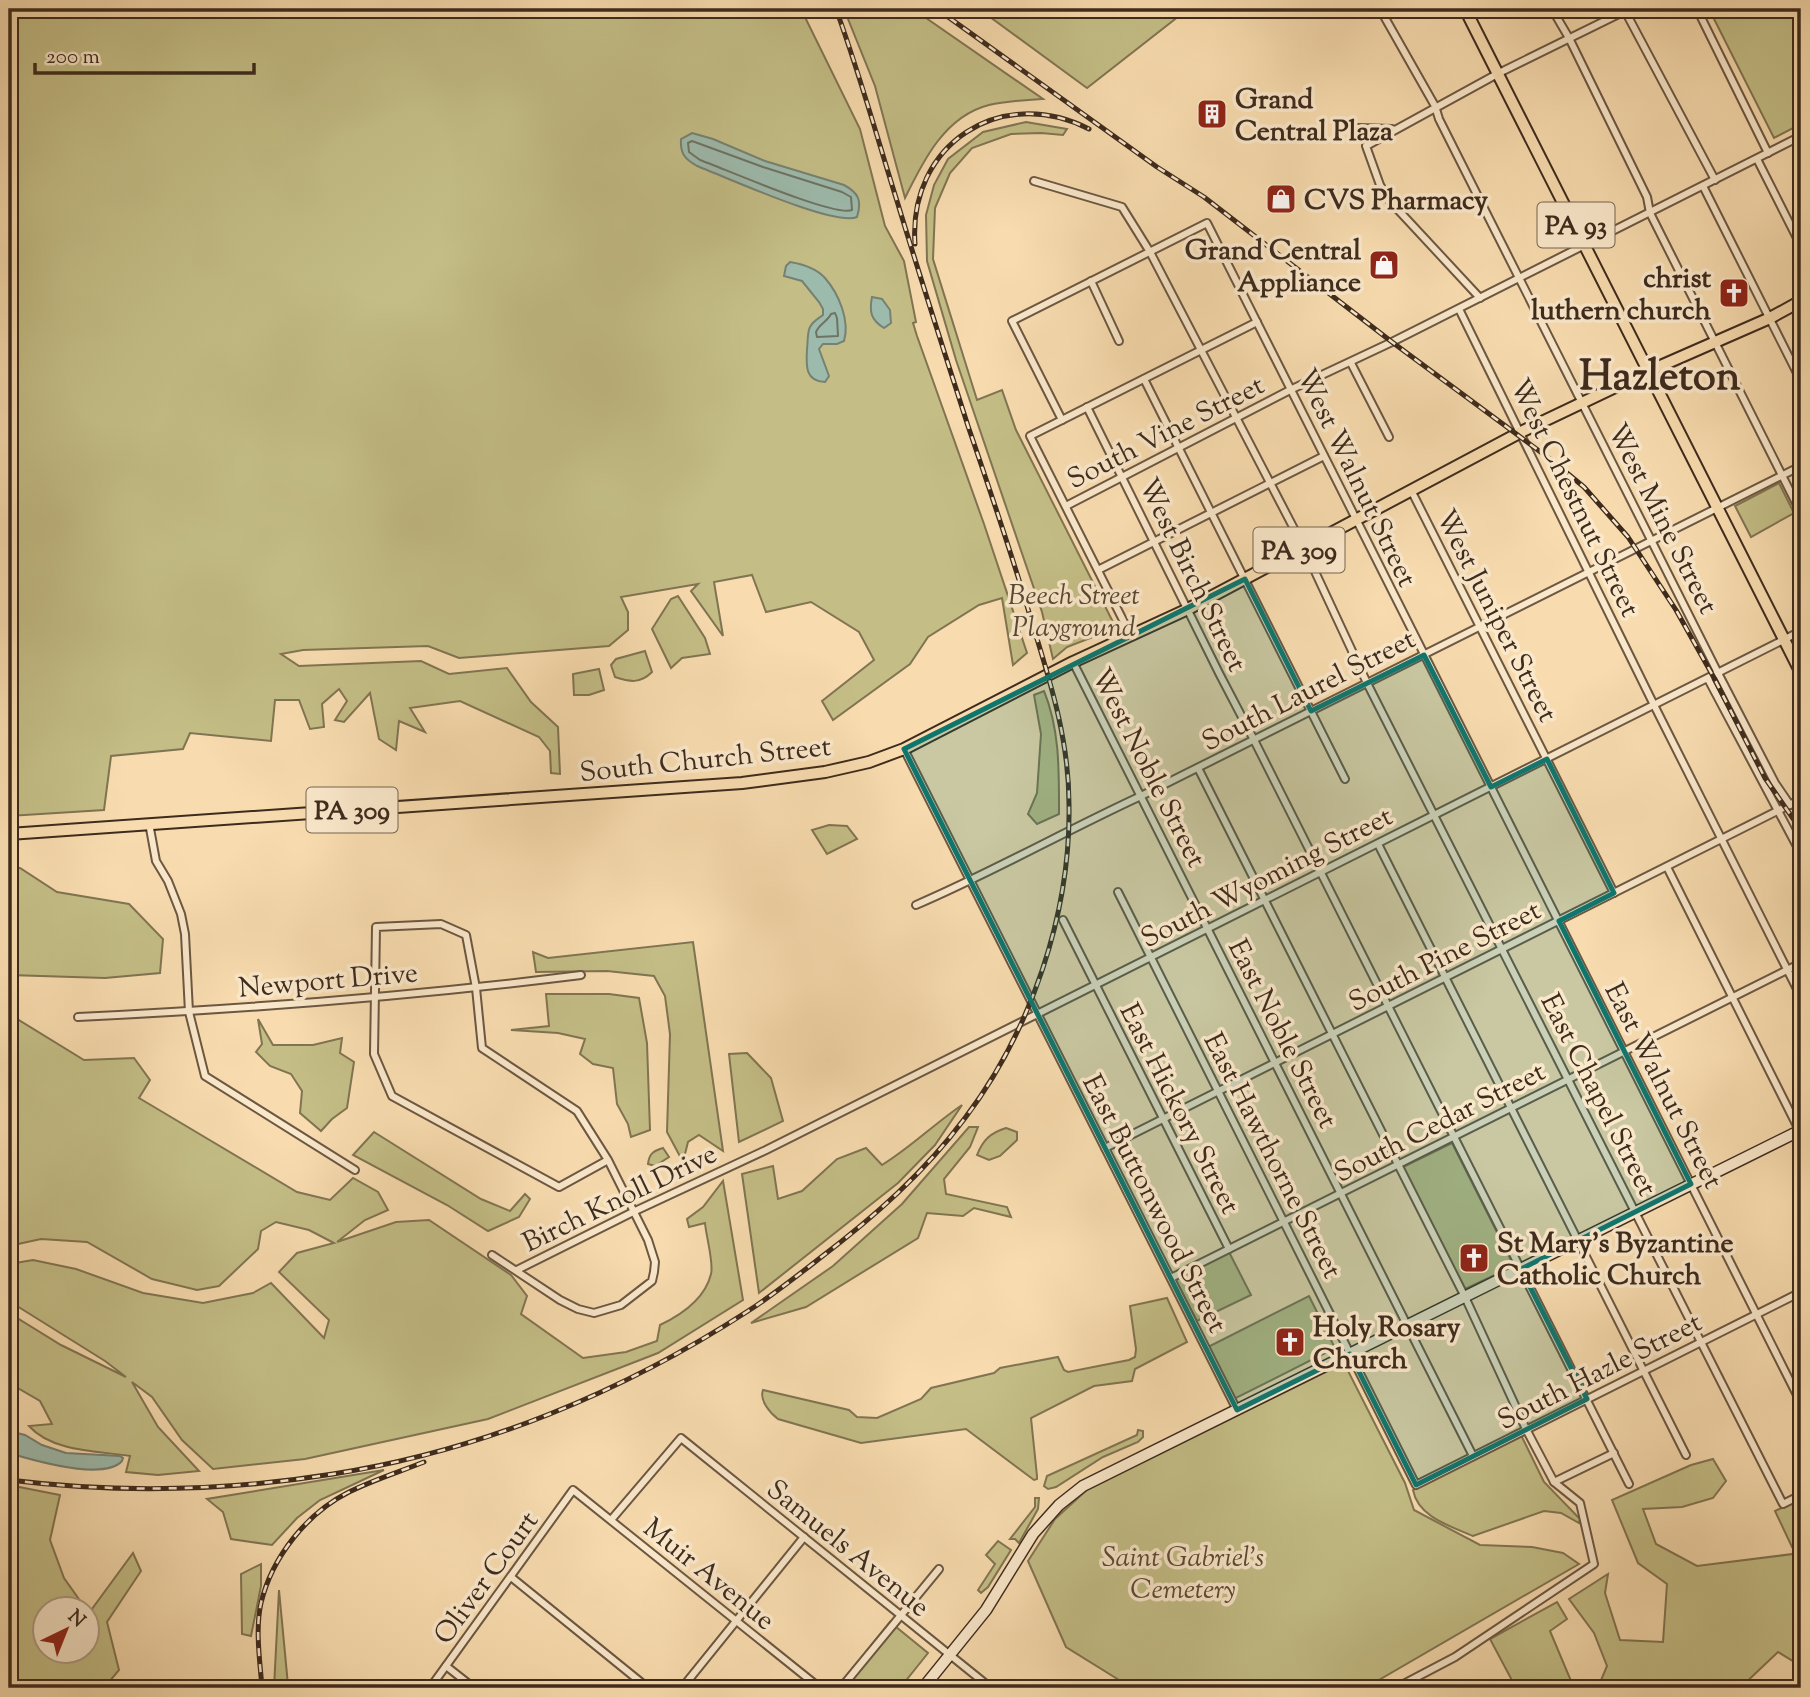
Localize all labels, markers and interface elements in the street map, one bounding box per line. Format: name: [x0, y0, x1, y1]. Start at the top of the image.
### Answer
scale bar: [35, 32, 254, 76]
text: 200 m: [46, 43, 100, 73]
place label: Grand Central Plaza: [1235, 81, 1393, 153]
building icon: Grand Central Plaza: [1195, 97, 1229, 131]
shop icon: CVS Pharmacy: [1264, 182, 1298, 216]
place label: CVS Pharmacy: [1304, 182, 1488, 222]
road number: PA 93: [1538, 202, 1614, 248]
place label: Grand Central Appliance: [1185, 232, 1361, 304]
shop icon: Grand Central Appliance: [1367, 248, 1401, 282]
place label: christ luthern church: [1531, 260, 1712, 332]
church icon: christ luthern church: [1717, 276, 1751, 310]
district label: Hazleton: [1579, 349, 1741, 409]
street label: West Walnut Street: [1285, 362, 1426, 595]
street label: South Vine Street: [1061, 367, 1272, 501]
street label: West Chestnut Street: [1498, 372, 1649, 625]
street label: West Mine Street: [1596, 417, 1727, 622]
street label: West Birch Street: [1127, 472, 1256, 679]
street label: West Juniper Street: [1424, 503, 1566, 730]
road number: PA 309: [1254, 528, 1344, 572]
park label: Beech Street Playground: [1008, 577, 1140, 649]
street label: South Laurel Street: [1196, 620, 1424, 763]
street label: West Noble Street: [1080, 662, 1215, 875]
street label: South Church Street: [578, 728, 833, 794]
road number: PA 309: [306, 788, 398, 832]
street label: South Wyoming Street: [1135, 798, 1400, 960]
street label: South Pine Street: [1342, 892, 1549, 1023]
street label: East Noble Street: [1216, 933, 1346, 1136]
street label: Newport Drive: [237, 954, 420, 1010]
street label: East Walnut Street: [1593, 976, 1732, 1197]
street label: East Chapel Street: [1529, 987, 1666, 1204]
street label: East Hickory Street: [1108, 997, 1249, 1222]
street label: East Hawthorne Street: [1192, 1027, 1351, 1287]
street label: South Cedar Street: [1328, 1053, 1553, 1194]
street label: East Buttonwood Street: [1071, 1068, 1236, 1341]
street label: Birch Knoll Drive: [516, 1135, 724, 1264]
place label: St Mary's Byzantine Catholic Church: [1497, 1225, 1734, 1297]
church icon: St Mary's Byzantine Catholic Church: [1457, 1241, 1491, 1275]
street label: South Hazle Street: [1491, 1304, 1710, 1441]
place label: Holy Rosary Church: [1313, 1309, 1460, 1381]
church icon: Holy Rosary Church: [1273, 1325, 1307, 1359]
street label: Samuels Avenue: [757, 1471, 937, 1628]
street label: Oliver Court: [425, 1504, 550, 1654]
street label: Muir Avenue: [634, 1510, 783, 1641]
park label: Saint Gabriel's Cemetery: [1102, 1539, 1264, 1611]
north arrow: [32, 1596, 102, 1666]
text: N: [61, 1604, 91, 1634]

